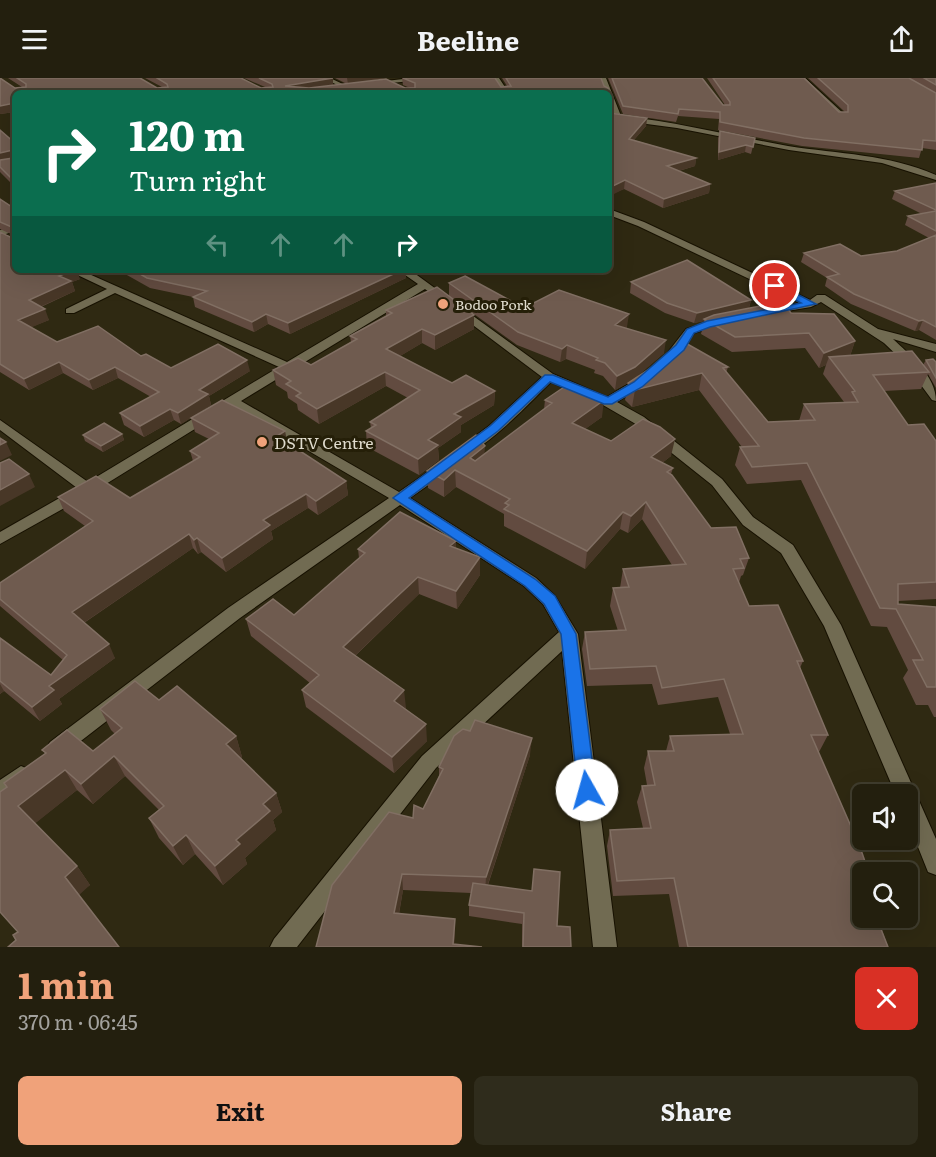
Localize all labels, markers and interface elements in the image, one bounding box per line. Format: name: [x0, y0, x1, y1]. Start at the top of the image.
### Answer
text: Beeline: [417, 19, 519, 59]
icon: menu: [18, 23, 51, 56]
icon: share: [885, 23, 918, 56]
text: 120 m: [129, 102, 245, 164]
icon: right: [30, 114, 108, 192]
text: Turn right: [129, 159, 266, 199]
icon: left: [201, 228, 234, 261]
icon: ahead: [264, 228, 297, 261]
icon: ahead: [327, 228, 360, 261]
icon: right: [390, 228, 423, 261]
pin: [749, 260, 800, 311]
icon: arrive: [758, 269, 791, 302]
place label: Bodoo Pork: [455, 294, 532, 314]
marker: Bodoo Pork: [436, 297, 450, 311]
place label: DSTV Centre: [274, 430, 374, 454]
marker: DSTV Centre: [255, 435, 269, 449]
position arrow: [555, 758, 619, 822]
map controls: [852, 784, 918, 928]
button: sound: [852, 784, 918, 850]
button: search: [852, 862, 918, 928]
text: 1 min: [18, 957, 114, 1010]
button: close: [855, 967, 918, 1030]
text: 370 m · 06:45: [18, 1006, 138, 1036]
button: Exit: [18, 1076, 462, 1145]
button: Share: [474, 1076, 918, 1145]

